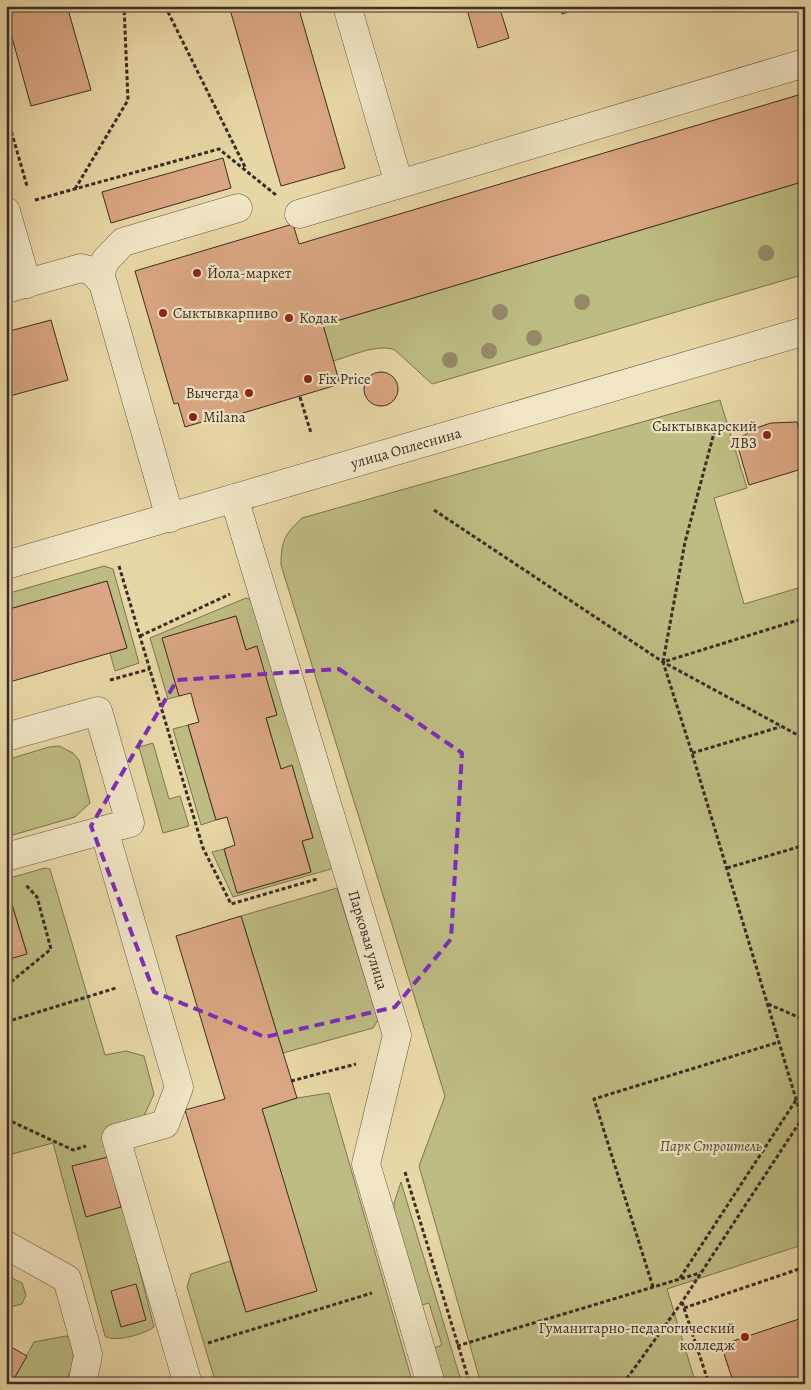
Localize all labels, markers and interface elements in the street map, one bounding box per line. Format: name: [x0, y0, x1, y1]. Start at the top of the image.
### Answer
place label: Йола-маркет: [207, 263, 292, 283]
marker: Йола-маркет: [191, 267, 203, 279]
place label: Сыктывкарпиво: [173, 303, 278, 323]
marker: Сыктывкарпиво: [157, 307, 169, 319]
place label: Кодак: [299, 308, 338, 328]
marker: Кодак: [283, 312, 295, 324]
place label: Fix Price: [318, 369, 371, 389]
marker: Fix Price: [302, 373, 314, 385]
place label: Вычегда: [186, 383, 239, 403]
marker: Вычегда: [243, 387, 255, 399]
place label: Milana: [203, 407, 246, 427]
marker: Milana: [187, 411, 199, 423]
place label: Сыктывкарский ЛВЗ: [652, 416, 757, 453]
street label: улица Оплеснина: [347, 423, 464, 474]
marker: Сыктывкарский ЛВЗ: [761, 429, 773, 441]
street label: Парковая улица: [343, 888, 393, 992]
park label: Парк Строитель: [660, 1136, 762, 1156]
place label: Гуманитарно-педагогический колледж: [538, 1318, 735, 1355]
marker: Гуманитарно-педагогический колледж: [739, 1331, 751, 1343]

